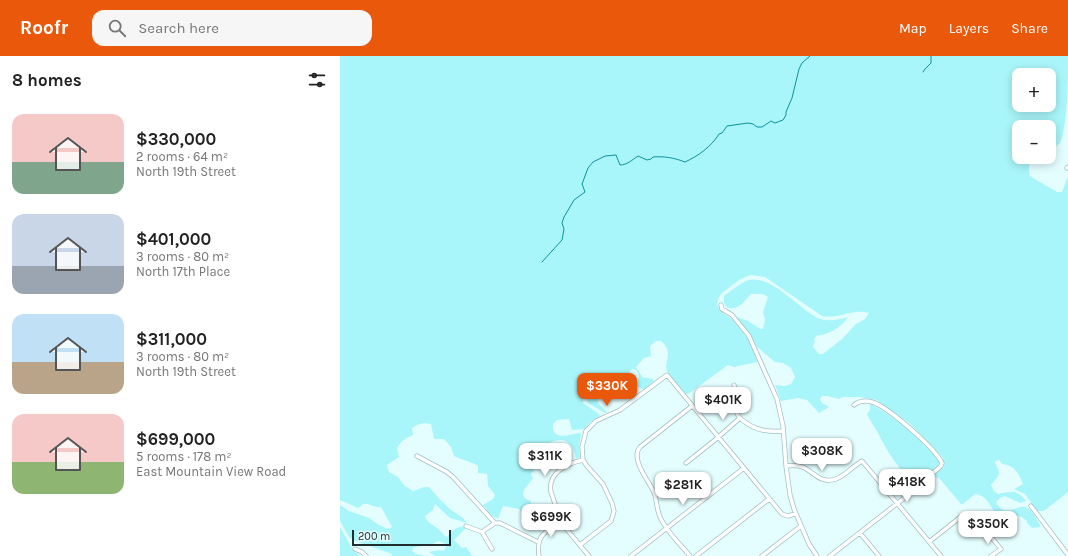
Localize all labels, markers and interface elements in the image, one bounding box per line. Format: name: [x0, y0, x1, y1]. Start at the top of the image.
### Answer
search box: [92, 10, 372, 46]
text: Roofr: [20, 17, 68, 39]
icon: search: [106, 17, 128, 39]
text: Search here: [138, 19, 219, 37]
text: Map: [899, 20, 927, 37]
text: Layers: [949, 20, 989, 37]
text: Share: [1011, 20, 1048, 37]
map controls: [1012, 68, 1056, 164]
button: +: [1012, 68, 1056, 112]
icon: filters: [306, 69, 328, 91]
text: 8 homes: [12, 70, 82, 90]
button: −: [1012, 120, 1056, 164]
text: $330,000: [136, 129, 216, 149]
icon: home: [44, 130, 92, 178]
text: 2 rooms · 64 m²: [136, 149, 228, 164]
text: North 19th Street: [136, 164, 236, 179]
text: $401,000: [136, 229, 211, 249]
icon: home: [44, 230, 92, 278]
text: 3 rooms · 80 m²: [136, 249, 229, 264]
text: North 17th Place: [136, 264, 230, 279]
text: $311,000: [136, 329, 207, 349]
icon: home: [44, 330, 92, 378]
text: 3 rooms · 80 m²: [136, 349, 229, 364]
text: North 19th Street: [136, 364, 236, 379]
pin: $330K: [579, 373, 635, 407]
text: $330K: [586, 378, 628, 393]
pin: $401K: [695, 387, 751, 421]
text: $401K: [704, 392, 742, 407]
text: $699,000: [136, 429, 215, 449]
icon: home: [44, 430, 92, 478]
pin: $308K: [794, 438, 850, 472]
pin: $311K: [517, 443, 573, 477]
text: $308K: [801, 443, 843, 458]
text: $311K: [528, 448, 562, 463]
text: 5 rooms · 178 m²: [136, 449, 232, 464]
text: East Mountain View Road: [136, 464, 286, 479]
pin: $418K: [879, 469, 935, 503]
pin: $281K: [655, 472, 711, 506]
text: $418K: [888, 474, 926, 489]
text: $281K: [664, 477, 702, 492]
pin: $699K: [523, 504, 579, 538]
text: $699K: [530, 509, 572, 524]
pin: $350K: [960, 511, 1016, 545]
text: $350K: [967, 516, 1009, 531]
scale bar: [352, 528, 451, 547]
text: 200 m: [358, 530, 390, 543]

